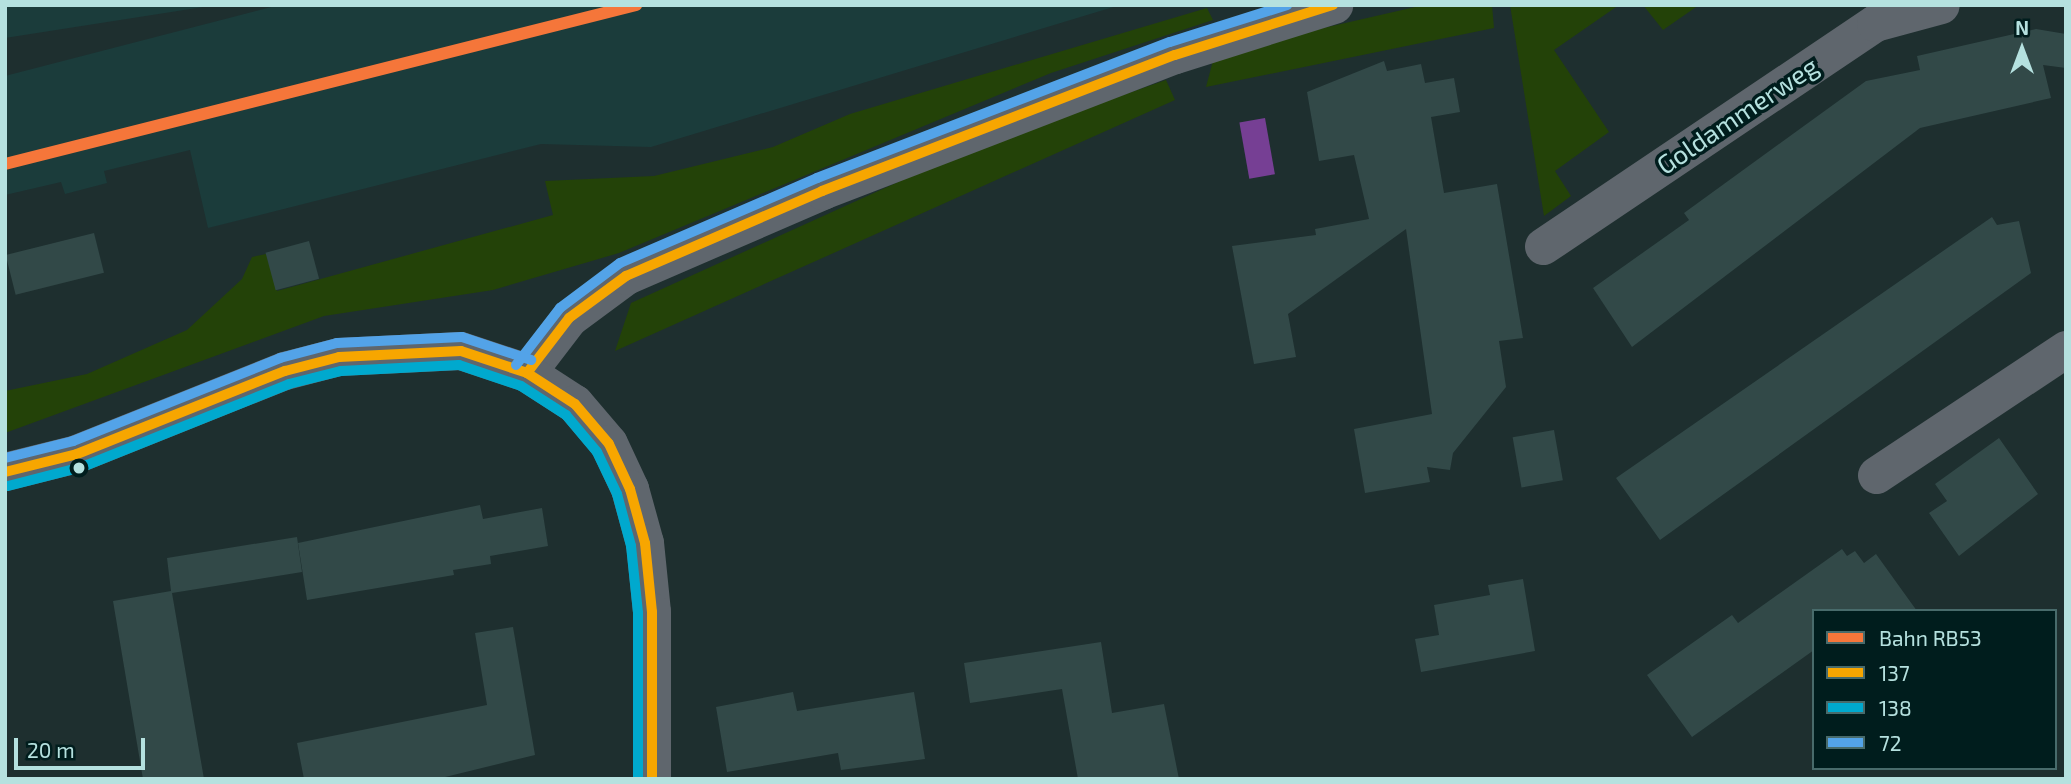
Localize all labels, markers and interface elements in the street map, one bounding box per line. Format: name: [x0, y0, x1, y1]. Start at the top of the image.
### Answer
north arrow: [1987, 14, 2057, 84]
text: N: [2015, 16, 2029, 39]
street label: Goldammerweg: [1650, 50, 1824, 180]
unlabelled marker: [72, 461, 86, 475]
legend: [1812, 609, 2057, 770]
text: Bahn RB53: [1879, 625, 1982, 650]
text: 137: [1879, 660, 1910, 685]
text: 138: [1879, 695, 1912, 720]
scale bar: [18, 724, 149, 768]
text: 72: [1879, 730, 1902, 755]
text: 20 m: [27, 737, 75, 762]

